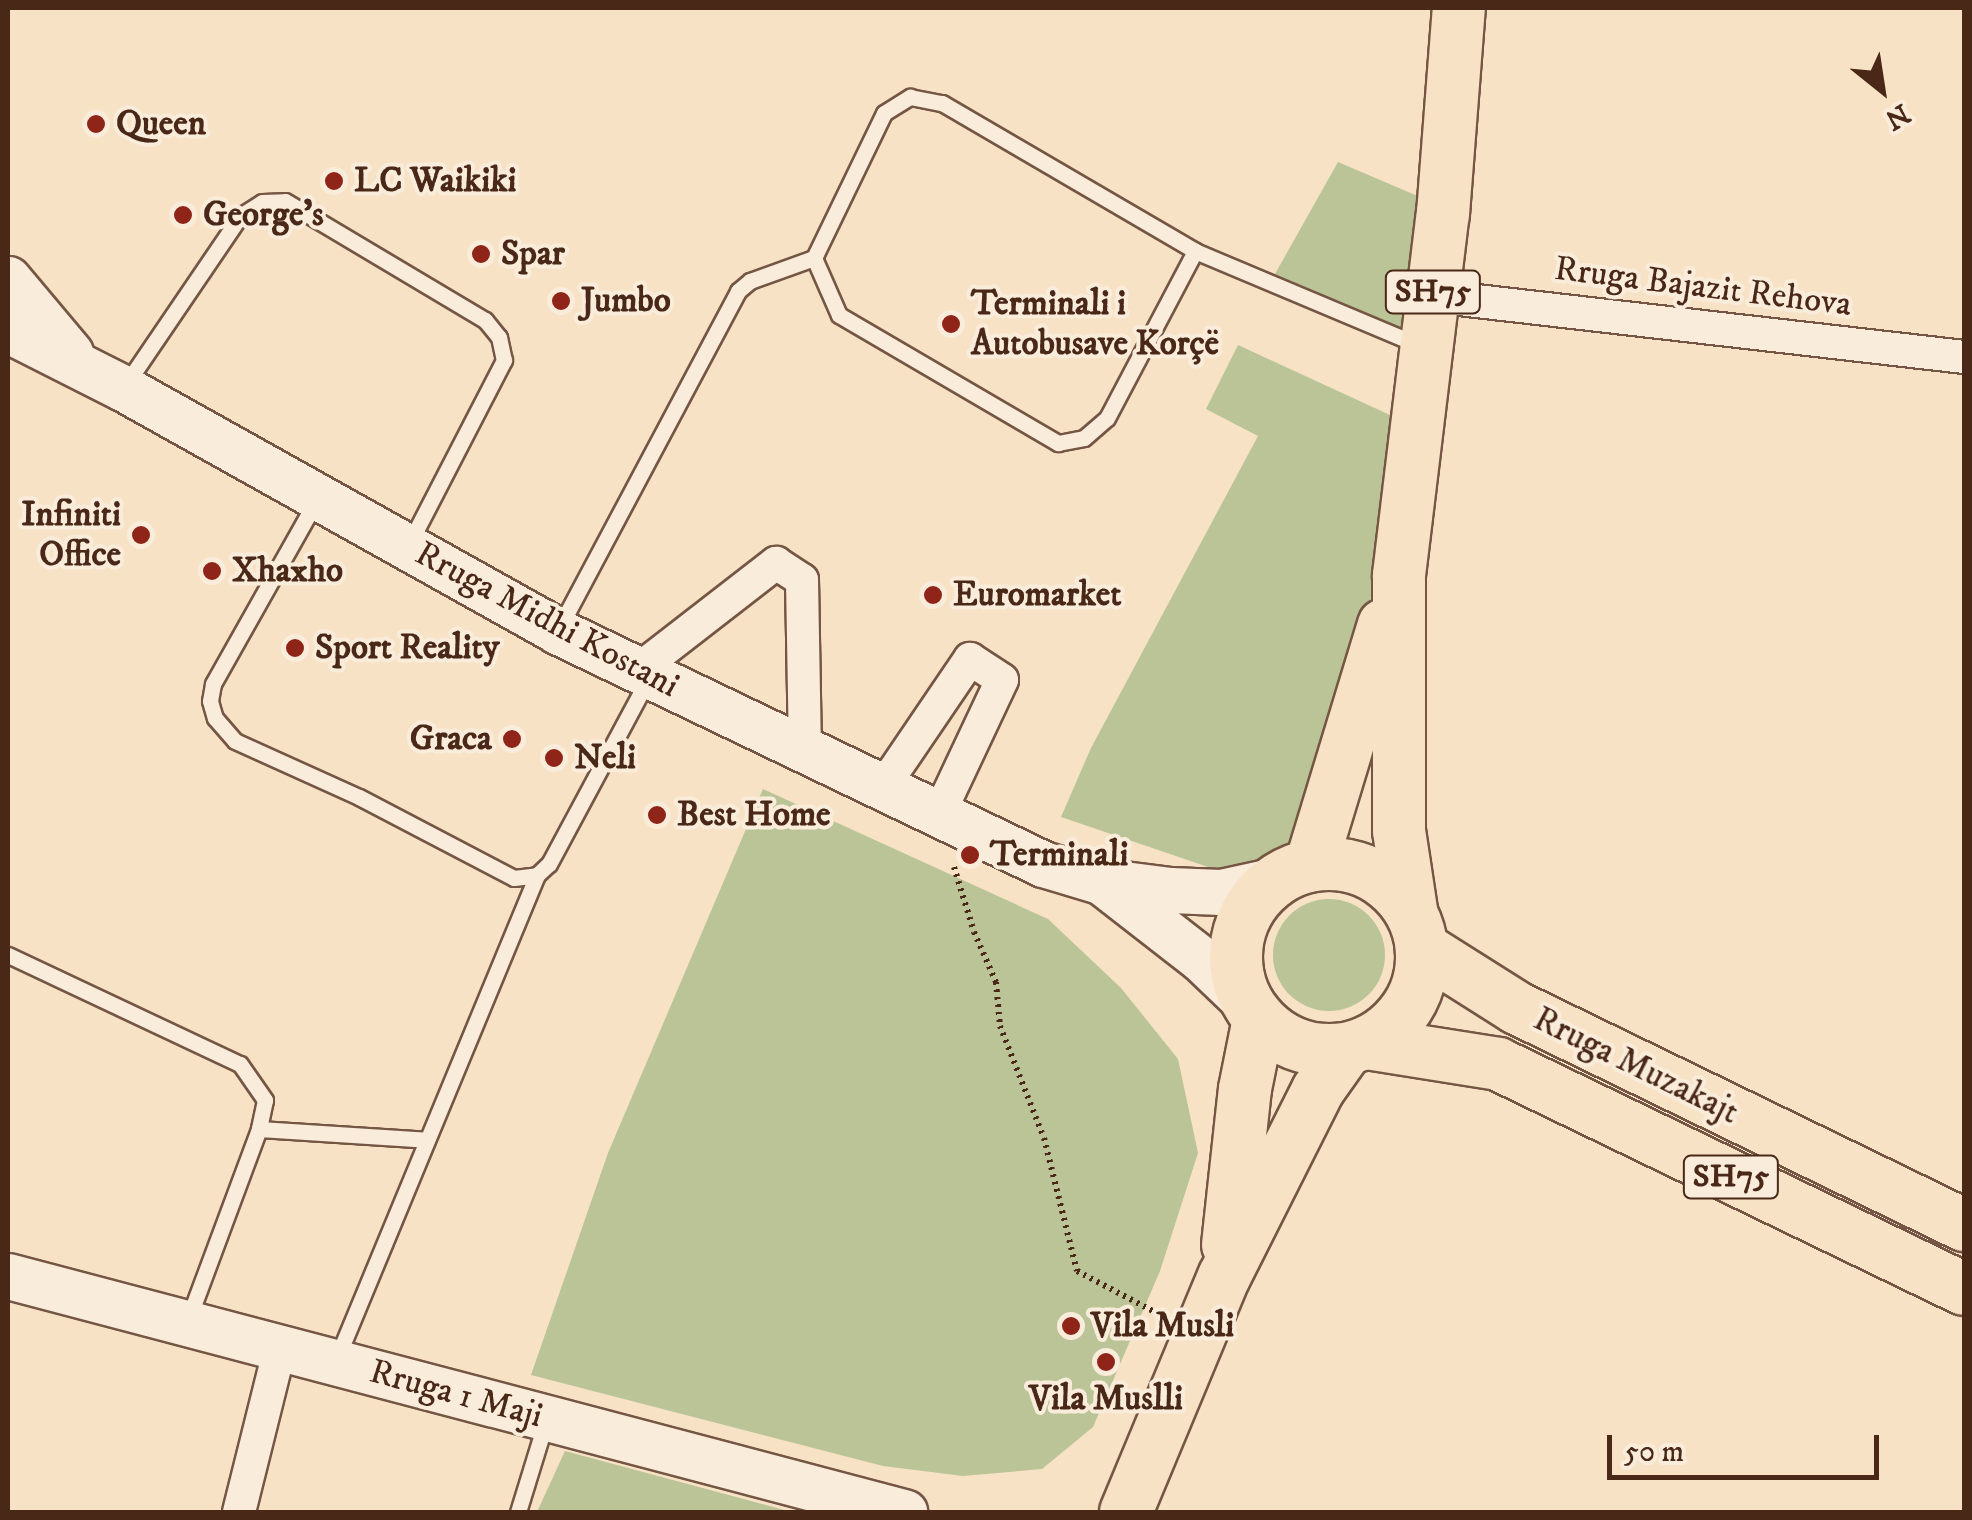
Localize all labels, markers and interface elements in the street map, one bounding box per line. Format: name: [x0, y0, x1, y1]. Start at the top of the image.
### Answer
north arrow: [1832, 40, 1932, 140]
text: N: [1879, 96, 1916, 137]
place label: Queen: [116, 103, 206, 145]
marker: Queen: [85, 113, 107, 135]
place label: LC Waikiki: [354, 160, 517, 202]
marker: LC Waikiki: [323, 170, 345, 192]
place label: George's: [203, 194, 324, 236]
marker: George's: [172, 204, 194, 226]
place label: Spar: [501, 233, 565, 275]
marker: Spar: [470, 243, 492, 265]
street label: Rruga Bajazit Rehova: [1552, 248, 1854, 326]
road number: SH75: [1383, 265, 1483, 319]
place label: Jumbo: [581, 280, 671, 322]
place label: Terminali i Autobusave Korçë: [971, 283, 1219, 365]
marker: Jumbo: [550, 290, 572, 312]
marker: Terminali i Autobusave Korçë: [940, 313, 962, 335]
place label: Infiniti Office: [21, 494, 121, 576]
marker: Infiniti Office: [130, 524, 152, 546]
street label: Rruga Midhi Kostani: [408, 533, 686, 707]
place label: Xhaxho: [232, 550, 343, 592]
marker: Xhaxho: [201, 560, 223, 582]
place label: Euromarket: [953, 574, 1121, 616]
marker: Euromarket: [922, 584, 944, 606]
place label: Sport Reality: [315, 627, 499, 669]
marker: Sport Reality: [284, 637, 306, 659]
place label: Graca: [410, 718, 492, 760]
marker: Graca: [501, 728, 523, 750]
place label: Neli: [574, 737, 636, 779]
marker: Neli: [543, 747, 565, 769]
place label: Best Home: [677, 794, 831, 836]
marker: Best Home: [646, 804, 668, 826]
place label: Terminali: [990, 834, 1128, 876]
marker: Terminali: [959, 844, 981, 866]
street label: Rruga Muzakajt: [1527, 998, 1745, 1134]
road number: SH75: [1681, 1150, 1781, 1204]
place label: Vila Musli: [1091, 1305, 1234, 1347]
marker: Vila Musli: [1060, 1315, 1082, 1337]
street label: Rruga 1 Maji: [365, 1351, 547, 1437]
marker: Vila Muslli: [1095, 1351, 1117, 1373]
place label: Vila Muslli: [1029, 1378, 1183, 1420]
scale bar: [1612, 1415, 1884, 1477]
text: 50 m: [1624, 1434, 1684, 1471]

